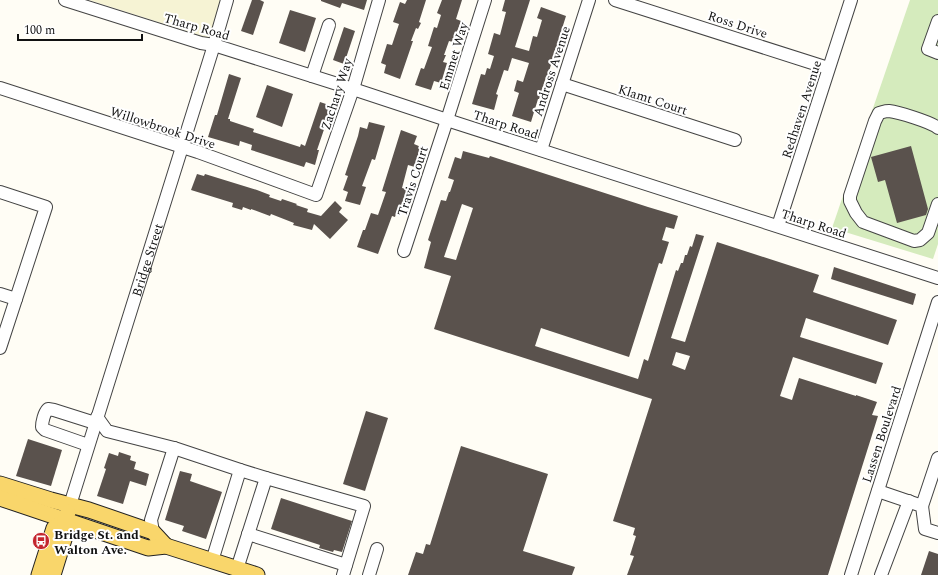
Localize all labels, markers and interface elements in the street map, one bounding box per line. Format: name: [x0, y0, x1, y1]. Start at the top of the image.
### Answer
street label: Ross Drive: [705, 6, 770, 44]
street label: Tharp Road: [161, 8, 232, 46]
scale bar: [18, 16, 142, 42]
street label: Emmet Way: [434, 19, 474, 93]
text: 100 m: [24, 21, 55, 40]
street label: Andross Avenue: [528, 24, 576, 119]
street label: Zachary Way: [316, 55, 358, 133]
street label: Redhaven Avenue: [777, 58, 827, 161]
street label: Klamt Court: [615, 79, 690, 121]
street label: Willowbrook Drive: [107, 101, 218, 154]
street label: Tharp Road: [470, 105, 541, 145]
street label: Travis Court: [392, 143, 434, 219]
street label: Tharp Road: [778, 204, 849, 244]
street label: Bridge Street: [127, 221, 169, 299]
street label: Lassen Boulevard: [857, 383, 907, 485]
place label: Bridge St. and Walton Ave.: [54, 525, 139, 560]
bus stop icon: Bridge St. and Walton Ave.: [31, 531, 51, 551]

